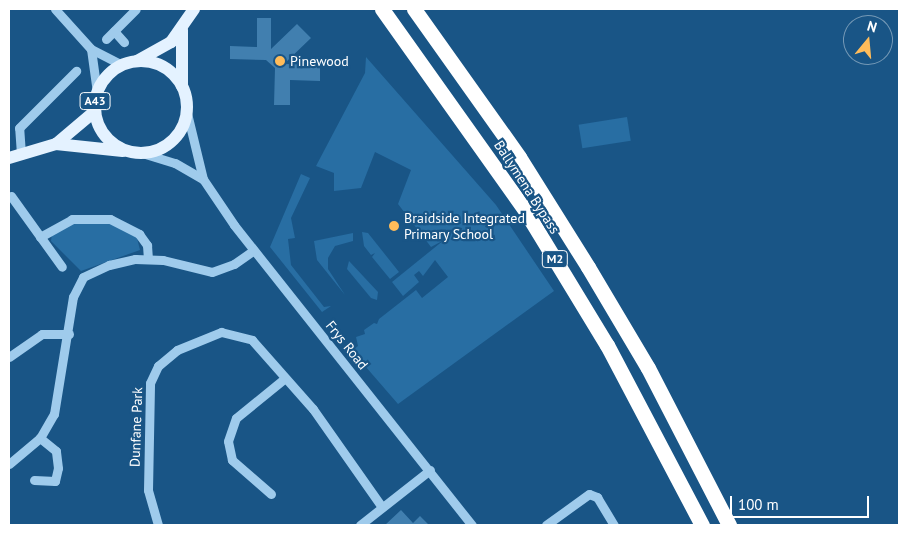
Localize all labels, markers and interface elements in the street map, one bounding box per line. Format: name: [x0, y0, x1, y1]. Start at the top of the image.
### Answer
north arrow: [843, 15, 893, 65]
text: N: [865, 17, 879, 37]
place label: Pinewood: [290, 53, 349, 69]
marker: Pinewood: [274, 55, 286, 67]
road number: A43: [79, 92, 111, 110]
street label: Ballymena Bypass: [491, 137, 563, 237]
place label: Braidside Integrated Primary School: [404, 210, 525, 242]
marker: Braidside Integrated Primary School: [388, 220, 400, 232]
road number: M2: [541, 250, 569, 268]
street label: Frys Road: [322, 317, 372, 373]
street label: Dunfane Park: [126, 387, 146, 467]
scale bar: [733, 486, 872, 518]
text: 100 m: [738, 495, 779, 514]

